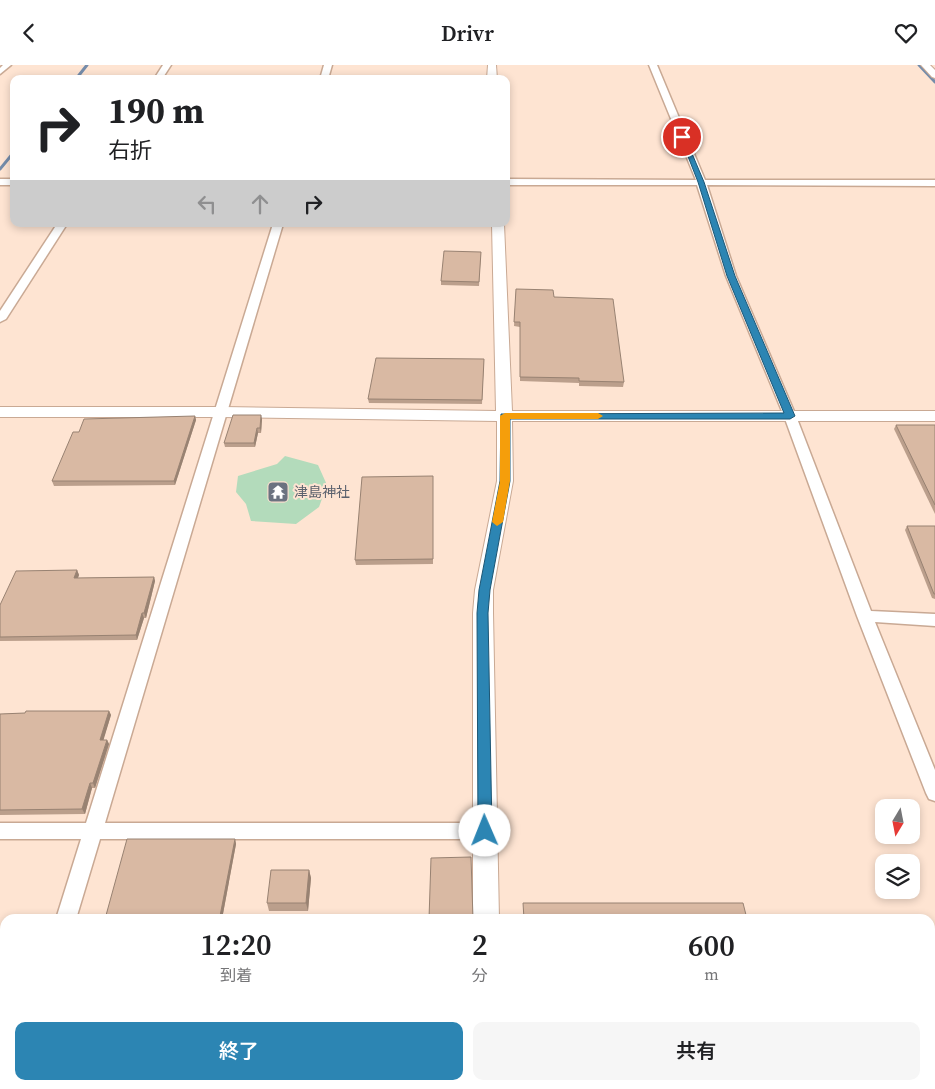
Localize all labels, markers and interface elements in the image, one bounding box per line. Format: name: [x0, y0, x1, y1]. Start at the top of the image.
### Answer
text: Drivr: [441, 18, 494, 48]
icon: back: [15, 19, 43, 47]
icon: heart: [892, 19, 920, 47]
text: 190 m: [108, 87, 204, 135]
icon: right: [25, 95, 90, 160]
pin: [661, 116, 703, 158]
icon: arrive: [668, 123, 696, 151]
text: 右折: [108, 135, 152, 165]
icon: left: [193, 190, 221, 218]
icon: ahead: [246, 190, 274, 218]
icon: right: [299, 190, 327, 218]
temple icon: 津島神社: [266, 480, 290, 504]
place label: 津島神社: [294, 482, 350, 502]
north arrow: [875, 799, 920, 844]
map controls: [875, 799, 920, 899]
position arrow: [458, 804, 510, 856]
button: layers: [875, 854, 920, 899]
text: 12:20: [200, 924, 272, 965]
text: 2: [472, 924, 488, 965]
text: 600: [688, 925, 735, 966]
text: m: [704, 963, 719, 985]
text: 到着: [220, 964, 252, 986]
text: 分: [472, 964, 488, 986]
button: 終了: [15, 1022, 463, 1080]
button: 共有: [473, 1022, 920, 1080]

